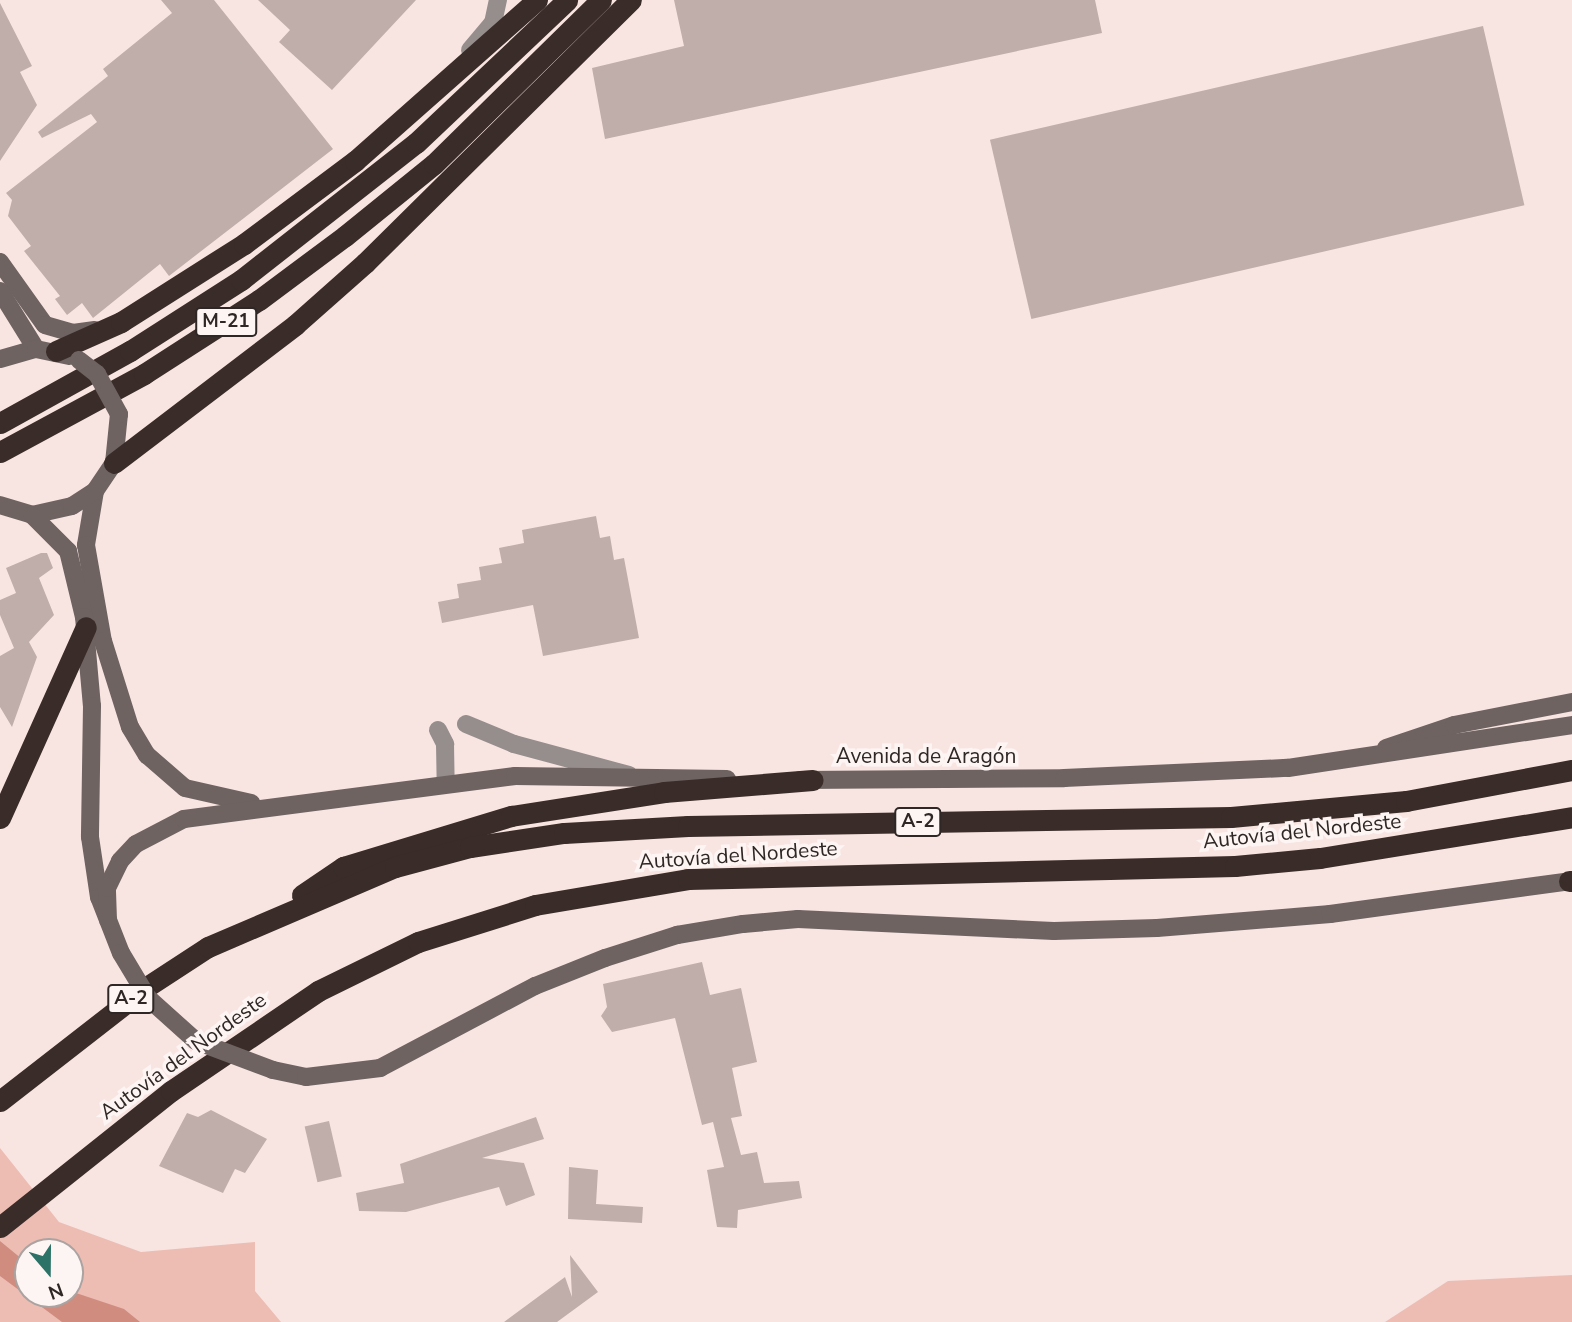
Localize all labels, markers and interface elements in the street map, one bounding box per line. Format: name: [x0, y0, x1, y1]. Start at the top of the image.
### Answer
road number: M-21: [194, 306, 258, 338]
street label: Avenida de Aragón: [836, 743, 1016, 769]
road number: A-2: [894, 806, 942, 838]
street label: Autovía del Nordeste: [1201, 808, 1403, 854]
street label: Autovía del Nordeste: [638, 835, 838, 875]
road number: A-2: [106, 984, 156, 1015]
street label: Autovía del Nordeste: [95, 987, 271, 1125]
north arrow: [14, 1238, 84, 1308]
text: N: [44, 1276, 67, 1306]

